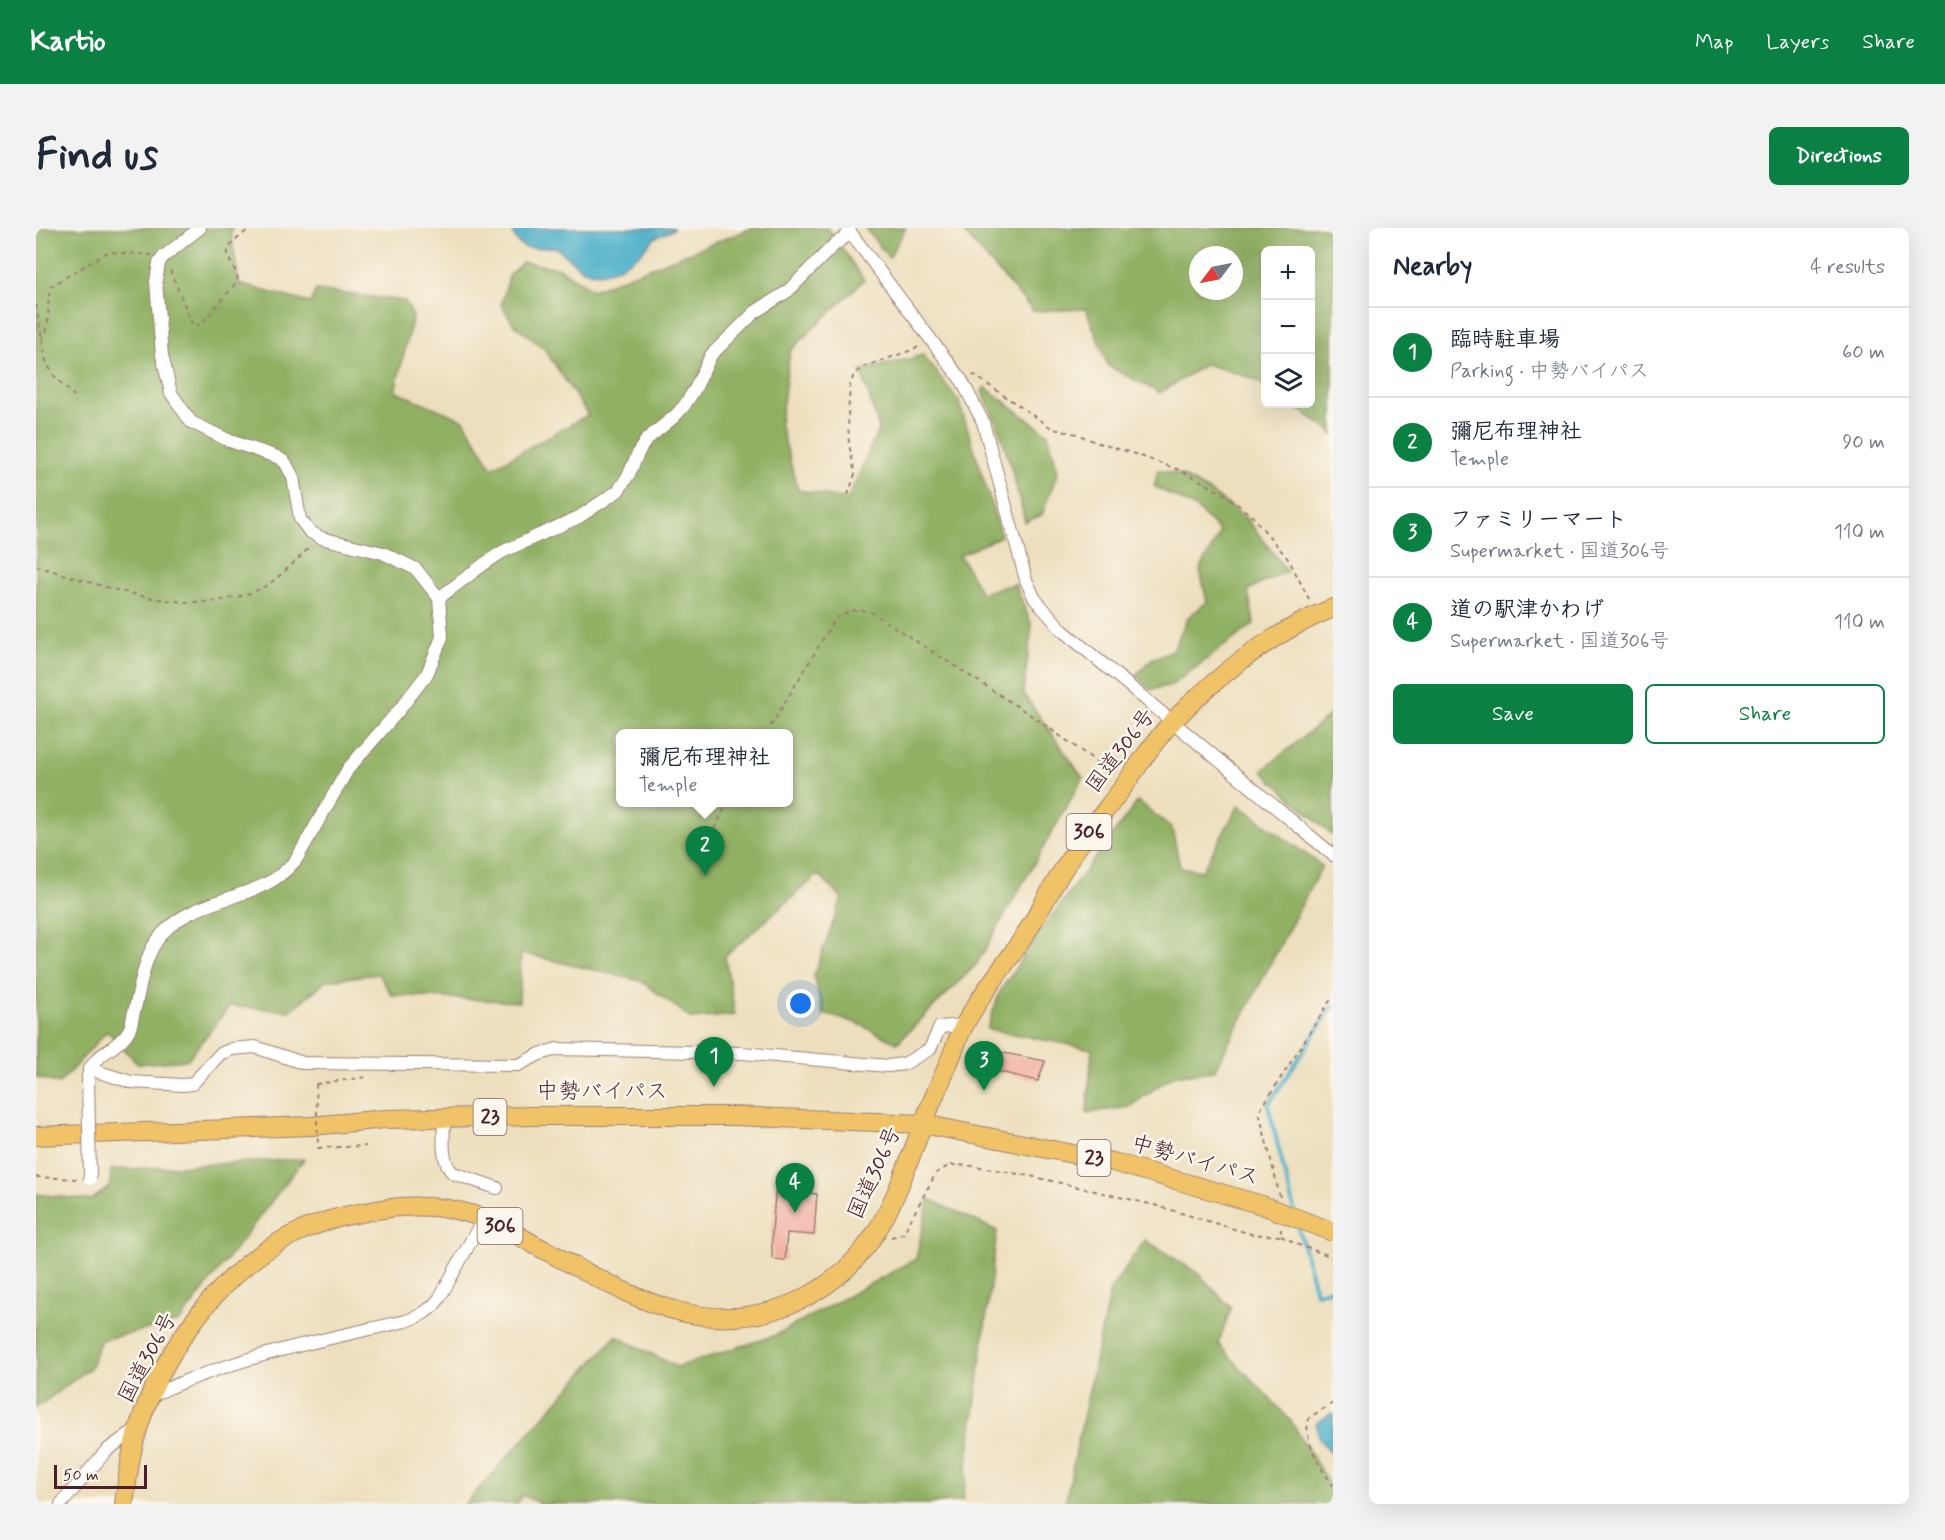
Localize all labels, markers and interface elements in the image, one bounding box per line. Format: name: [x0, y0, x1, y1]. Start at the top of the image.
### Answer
text: Kartio: [30, 24, 106, 61]
text: Map: [1695, 28, 1733, 56]
text: Layers: [1766, 28, 1829, 56]
text: Share: [1862, 28, 1915, 56]
button: Directions: [1769, 127, 1909, 185]
text: Find us: [36, 129, 158, 184]
north arrow: [1189, 246, 1243, 300]
map controls: [1261, 246, 1315, 408]
button: +: [1261, 246, 1315, 300]
text: Nearby: [1393, 250, 1472, 284]
text: 4 results: [1810, 254, 1885, 281]
button: −: [1261, 300, 1315, 354]
text: 臨時駐車場: [1450, 326, 1560, 354]
text: 1: [1408, 339, 1417, 366]
text: 60 m: [1842, 339, 1885, 366]
button: layers: [1261, 354, 1315, 408]
text: Parking · 中勢バイパス: [1450, 358, 1649, 385]
text: 彌尼布理神社: [1450, 418, 1582, 446]
text: 2: [1408, 429, 1417, 456]
text: 90 m: [1842, 429, 1885, 456]
text: Temple: [1450, 446, 1509, 473]
text: ファミリーマート: [1450, 506, 1627, 534]
text: 3: [1408, 519, 1417, 546]
text: 110 m: [1834, 519, 1885, 546]
text: Supermarket · 国道306号: [1450, 538, 1669, 565]
text: 道の駅津かわげ: [1450, 596, 1604, 624]
text: 4: [1407, 609, 1418, 636]
text: 110 m: [1834, 609, 1885, 636]
text: Supermarket · 国道306号: [1450, 628, 1669, 655]
button: Save: [1393, 684, 1633, 744]
button: Share: [1645, 684, 1885, 744]
street label: 国道306号: [1080, 703, 1162, 799]
popup: [616, 729, 793, 807]
text: 彌尼布理神社: [638, 744, 771, 772]
text: Temple: [638, 772, 698, 799]
road number: 306: [1066, 814, 1112, 850]
pin: 2: [686, 826, 724, 876]
your location: [786, 989, 815, 1018]
pin: 1: [694, 1038, 734, 1087]
pin: 3: [964, 1042, 1004, 1091]
street label: 中勢バイパス: [536, 1078, 668, 1106]
road number: 23: [474, 1099, 506, 1135]
street label: 国道306号: [842, 1122, 908, 1224]
street label: 中勢バイパス: [1128, 1129, 1262, 1193]
road number: 23: [1078, 1140, 1110, 1176]
pin: 4: [776, 1164, 814, 1213]
road number: 306: [478, 1208, 522, 1244]
street label: 国道306号: [112, 1308, 184, 1408]
scale bar: [54, 1462, 147, 1490]
text: 50 m: [63, 1465, 99, 1486]

